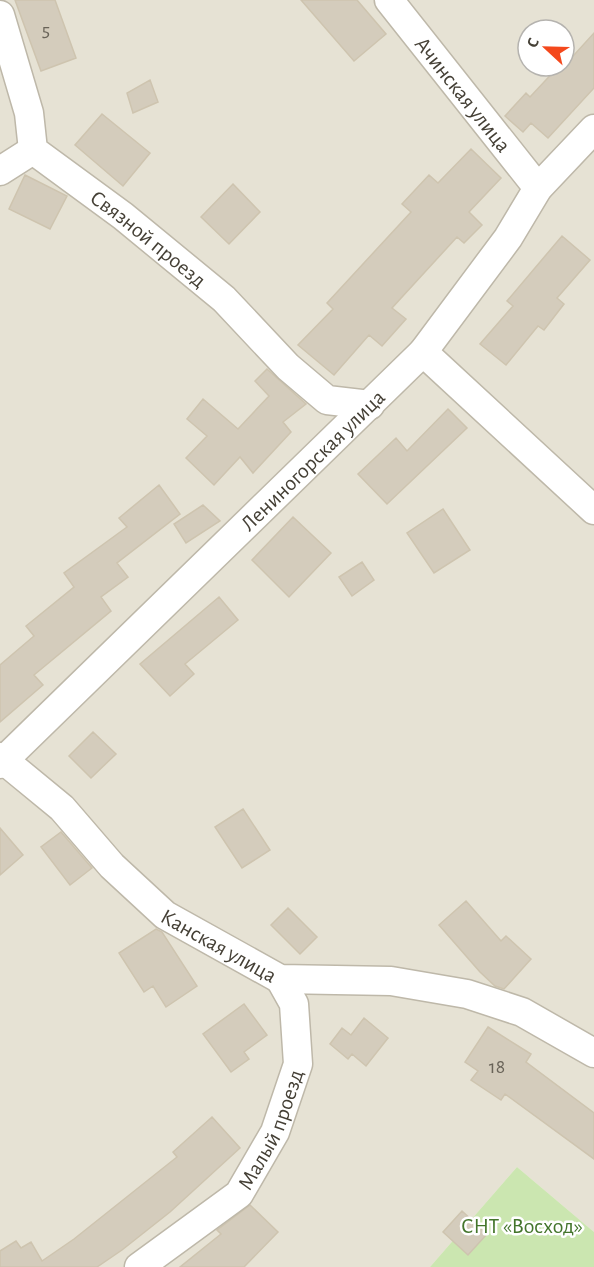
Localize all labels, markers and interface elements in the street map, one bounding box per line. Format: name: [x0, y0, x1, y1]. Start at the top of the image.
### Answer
north arrow: [516, 18, 576, 78]
house number: 5: [42, 20, 50, 40]
street label: Ачинская улица: [411, 33, 515, 156]
text: С: [524, 36, 542, 50]
street label: Связной проезд: [86, 186, 210, 292]
street label: Лениногорская улица: [237, 386, 389, 535]
street label: Канская улица: [157, 905, 280, 987]
house number: 18: [489, 1057, 505, 1077]
street label: Малый проезд: [234, 1067, 307, 1194]
park label: СНТ «Восход»: [461, 1215, 583, 1237]

